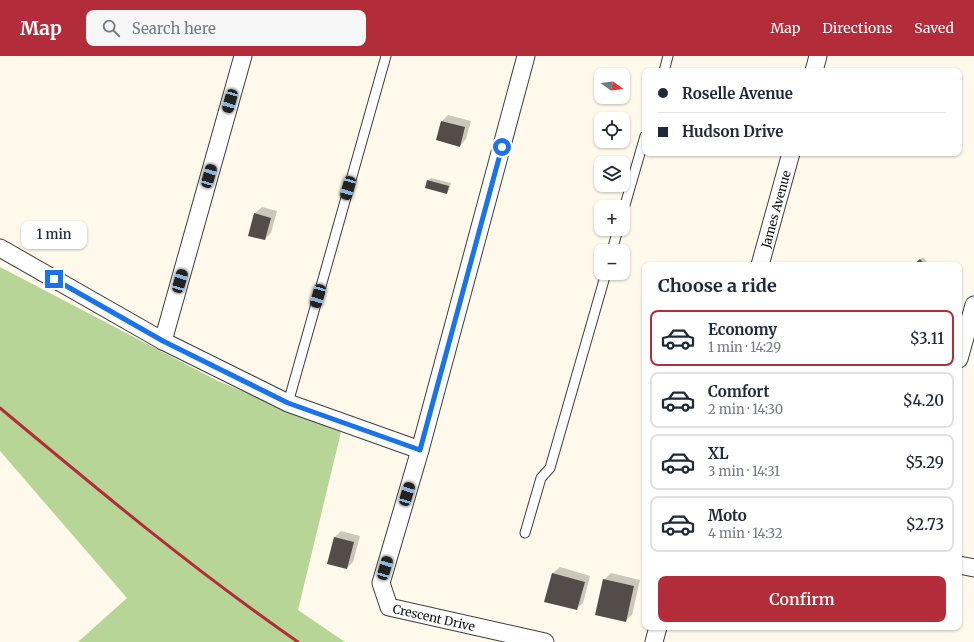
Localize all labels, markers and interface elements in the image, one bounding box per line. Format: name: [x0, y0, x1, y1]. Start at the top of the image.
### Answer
search box: [86, 10, 366, 46]
text: Map: [20, 16, 62, 40]
icon: search: [100, 17, 122, 39]
text: Search here: [132, 19, 216, 38]
text: Map: [770, 19, 800, 37]
text: Directions: [822, 19, 892, 37]
text: Saved: [914, 19, 954, 37]
north arrow: [594, 68, 630, 104]
map controls: [594, 68, 630, 280]
text: Roselle Avenue: [682, 84, 793, 103]
car: [221, 88, 239, 114]
button: locate: [594, 112, 630, 148]
text: Hudson Drive: [682, 122, 783, 141]
route start: [493, 138, 511, 156]
button: layers: [594, 156, 630, 192]
car: [200, 163, 218, 189]
street label: James Avenue: [757, 169, 793, 250]
car: [339, 175, 357, 201]
button: +: [594, 200, 630, 236]
callout: 1 min: [21, 221, 87, 249]
text: 1 min: [37, 226, 71, 243]
button: −: [594, 244, 630, 280]
car: [171, 268, 189, 294]
route end: [45, 270, 63, 288]
text: Choose a ride: [658, 274, 777, 297]
car: [309, 283, 327, 309]
icon: car: [660, 320, 696, 356]
text: Economy: [708, 320, 777, 339]
text: $3.11: [910, 329, 944, 348]
text: 1 min · 14:29: [708, 339, 781, 356]
icon: car: [660, 382, 696, 418]
text: Comfort: [708, 382, 769, 401]
text: $4.20: [903, 391, 944, 410]
text: 2 min · 14:30: [708, 401, 783, 418]
icon: car: [660, 444, 696, 480]
text: XL: [708, 444, 729, 463]
text: $5.29: [905, 453, 944, 472]
text: 3 min · 14:31: [708, 463, 780, 480]
car: [398, 481, 416, 507]
icon: car: [660, 506, 696, 542]
text: Moto: [708, 506, 747, 525]
text: $2.73: [906, 515, 944, 534]
text: 4 min · 14:32: [708, 525, 782, 542]
car: [376, 555, 394, 581]
button: Confirm: [658, 576, 946, 622]
street label: Crescent Drive: [391, 601, 477, 634]

